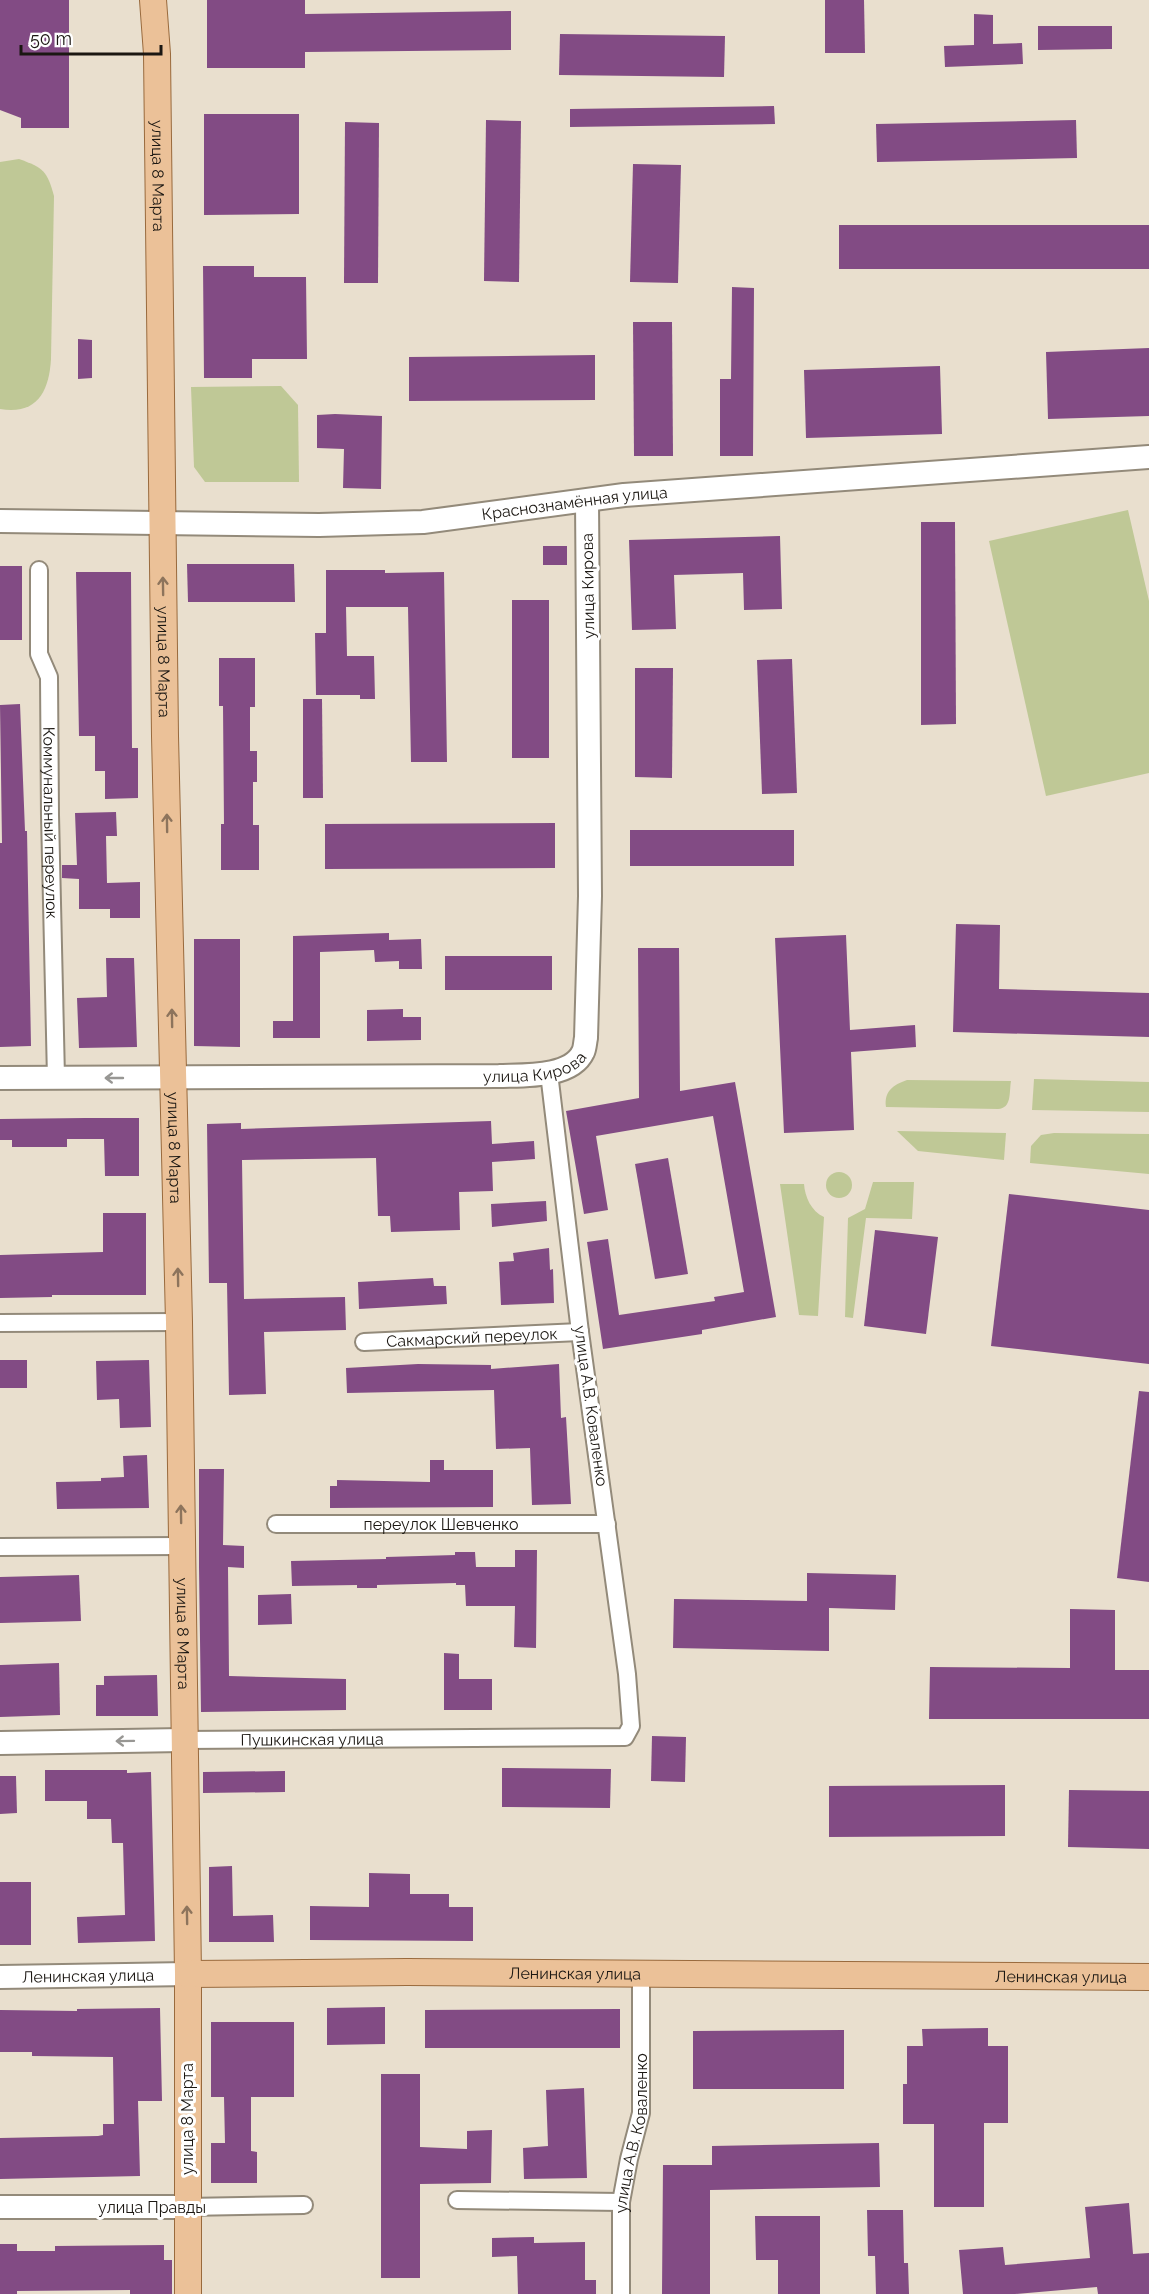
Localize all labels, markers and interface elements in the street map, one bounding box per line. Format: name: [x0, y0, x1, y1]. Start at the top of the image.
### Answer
scale bar: [21, 18, 160, 56]
text: 50 m: [30, 28, 72, 49]
street label: улица 8 Марта: [148, 120, 169, 232]
street label: Краснознамённая улица: [481, 482, 668, 524]
street label: улица Кирова: [578, 533, 598, 639]
one-way arrow: [157, 576, 169, 596]
street label: улица 8 Марта: [154, 606, 174, 718]
street label: Коммунальный переулок: [40, 727, 62, 919]
one-way arrow: [161, 813, 173, 833]
one-way arrow: [166, 1008, 177, 1028]
street label: улица Кирова: [483, 1048, 590, 1086]
one-way arrow: [105, 1072, 125, 1083]
street label: улица 8 Марта: [164, 1092, 186, 1204]
one-way arrow: [172, 1267, 184, 1287]
street label: Сакмарский переулок: [386, 1324, 558, 1350]
street label: улица А.В. Коваленко: [570, 1324, 612, 1488]
one-way arrow: [175, 1504, 187, 1524]
street label: переулок Шевченко: [364, 1515, 518, 1534]
street label: улица 8 Марта: [173, 1578, 194, 1690]
street label: Пушкинская улица: [240, 1729, 384, 1749]
one-way arrow: [115, 1735, 135, 1747]
one-way arrow: [181, 1906, 192, 1926]
street label: Ленинская улица: [509, 1963, 641, 1983]
street label: Ленинская улица: [22, 1965, 154, 1986]
street label: Ленинская улица: [995, 1966, 1127, 1986]
street label: улица А.В. Коваленко: [611, 2053, 651, 2213]
street label: улица 8 Марта: [178, 2063, 197, 2175]
street label: улица Правды: [98, 2198, 206, 2217]

